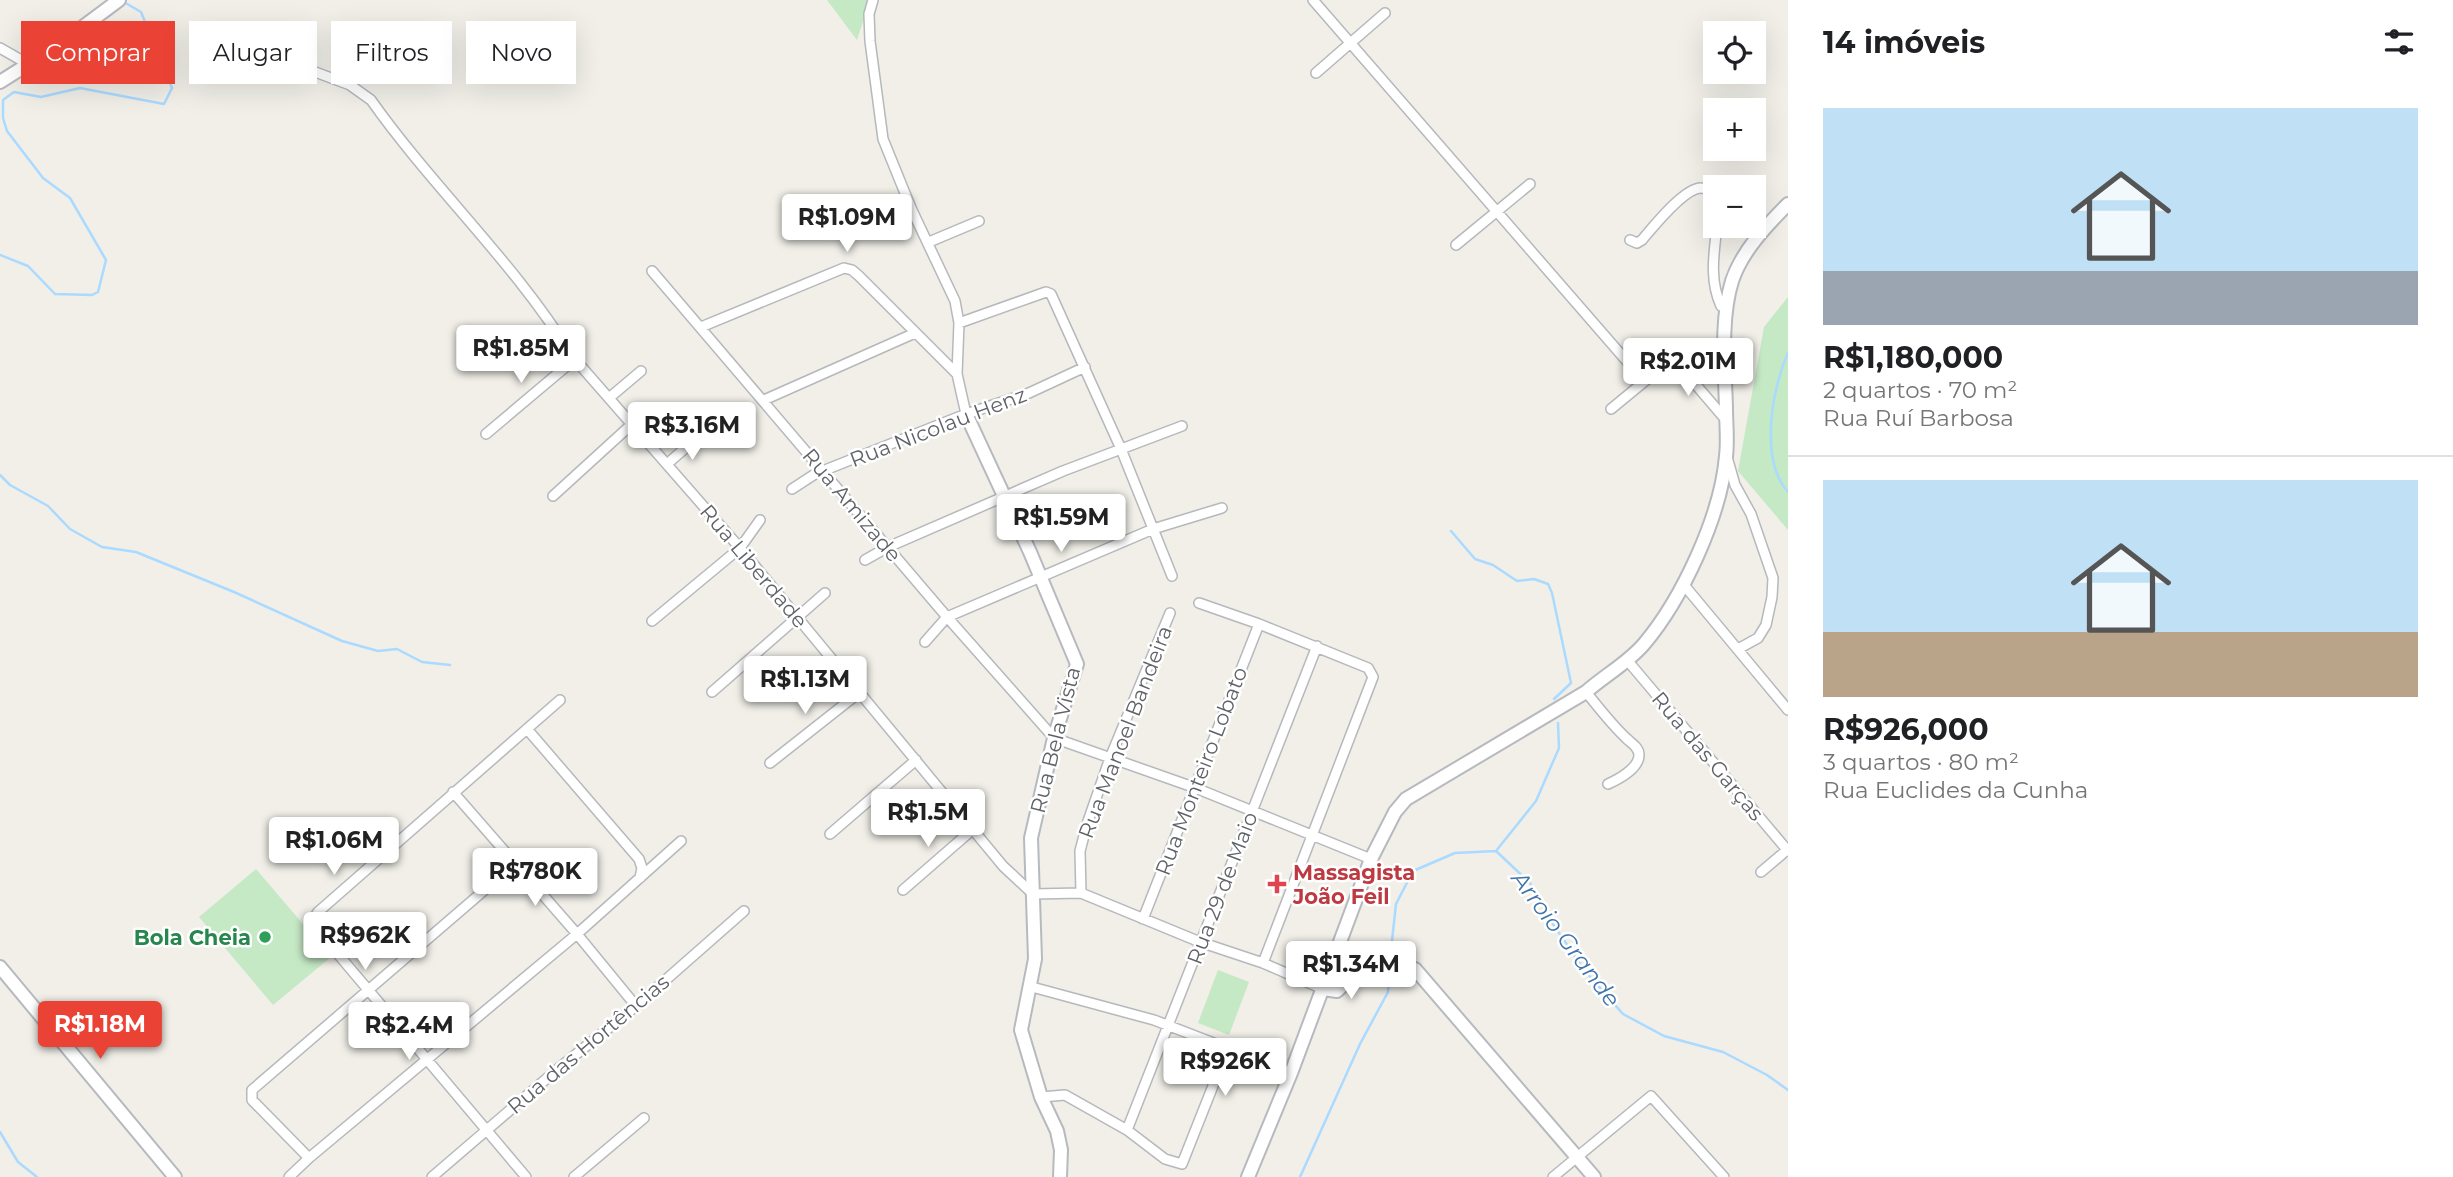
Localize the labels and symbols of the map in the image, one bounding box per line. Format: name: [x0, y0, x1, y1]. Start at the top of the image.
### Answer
pin: R$1.09M: [782, 194, 912, 254]
pin: R$1.85M: [456, 326, 586, 385]
pin: R$2.01M: [1623, 338, 1753, 398]
street label: Rua Nicolau Henz: [846, 382, 1030, 472]
pin: R$3.16M: [627, 402, 757, 462]
street label: Rua Amizade: [797, 443, 907, 567]
pin: R$1.59M: [996, 494, 1126, 554]
street label: Rua Liberdade: [695, 499, 813, 633]
street label: Rua Manoel Bandeira: [1073, 622, 1177, 842]
pin: R$1.13M: [740, 656, 870, 716]
street label: Rua Monteiro Lobato: [1150, 663, 1252, 879]
street label: Rua Bela Vista: [1025, 664, 1085, 816]
street label: Rua das Garças: [1647, 686, 1769, 826]
pin: R$1.5M: [871, 790, 985, 849]
street label: Rua 29 de Maio: [1181, 808, 1263, 968]
pin: R$1.06M: [269, 818, 399, 877]
pin: R$780K: [478, 848, 592, 908]
place label: Massagista João Feil: [1292, 860, 1415, 909]
water label: Arroio Grande: [1505, 864, 1626, 1012]
marker: Massagista João Feil: [1267, 874, 1287, 894]
pin: R$962K: [308, 912, 422, 972]
place label: Bola Cheia: [134, 925, 251, 950]
marker: Bola Cheia: [257, 929, 273, 945]
pin: R$1.34M: [1286, 942, 1416, 1001]
street label: Rua das Hortências: [502, 969, 674, 1119]
pin: R$1.18M: [35, 1002, 165, 1061]
pin: R$2.4M: [352, 1002, 466, 1062]
pin: R$926K: [1168, 1038, 1282, 1098]

